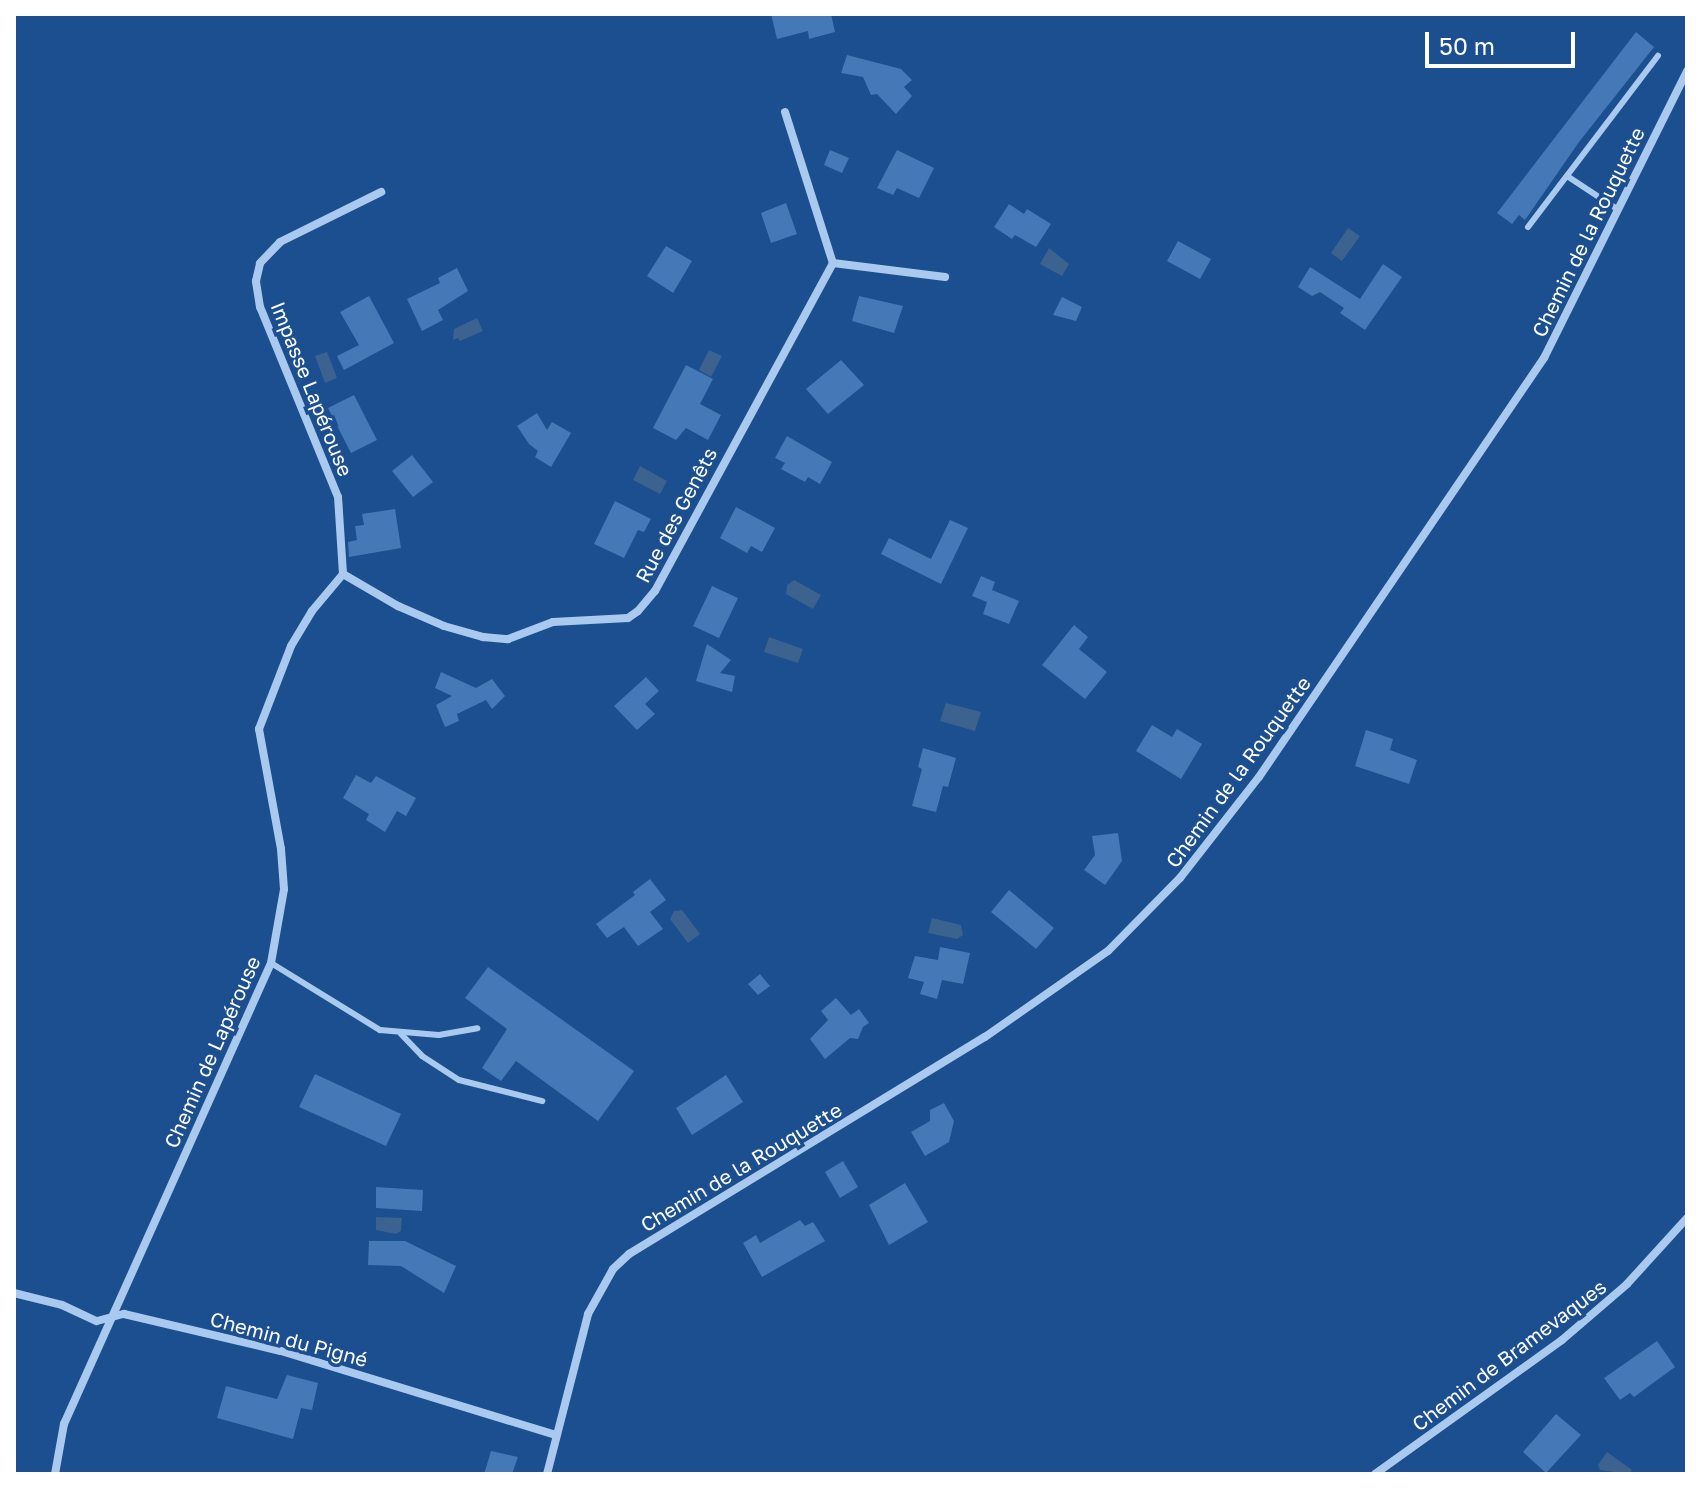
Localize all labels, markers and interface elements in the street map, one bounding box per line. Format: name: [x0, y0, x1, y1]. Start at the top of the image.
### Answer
scale bar: [1429, 16, 1579, 66]
text: 50 m: [1439, 31, 1495, 60]
street label: Chemin de la Rouquette: [1527, 123, 1649, 341]
street label: Impasse Lapérouse: [266, 298, 358, 480]
street label: Rue des Genêts: [630, 443, 722, 587]
street label: Chemin de la Rouquette: [1161, 672, 1315, 872]
street label: Chemin de Lapérouse: [159, 952, 265, 1152]
street label: Chemin de la Rouquette: [636, 1097, 846, 1237]
street label: Chemin de Bramevaques: [1407, 1274, 1611, 1436]
street label: Chemin du Pigné: [208, 1306, 370, 1372]

